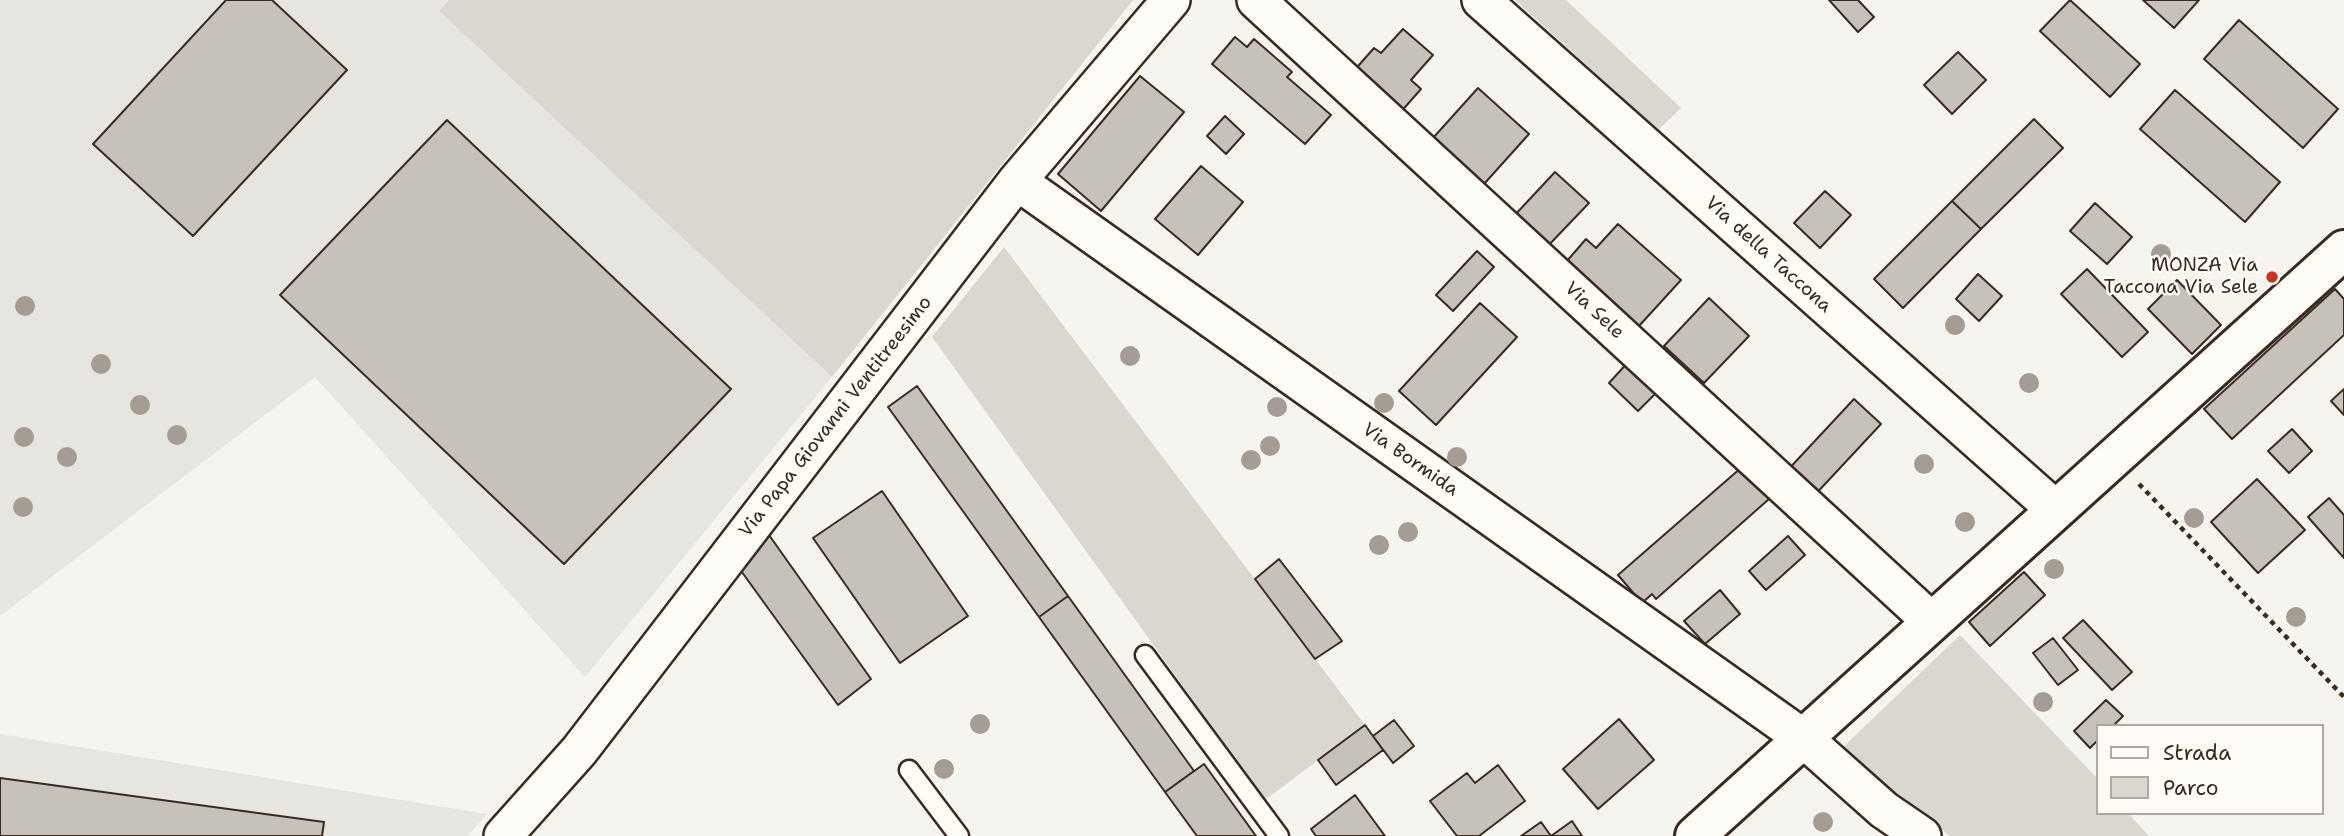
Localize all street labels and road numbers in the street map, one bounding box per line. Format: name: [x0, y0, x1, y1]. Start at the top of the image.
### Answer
street label: Via della Taccona: [1700, 192, 1836, 318]
street label: Via Sele: [1559, 278, 1629, 344]
street label: Via Papa Giovanni Ventitreesimo: [735, 292, 937, 542]
street label: Via Bormida: [1357, 418, 1463, 502]

